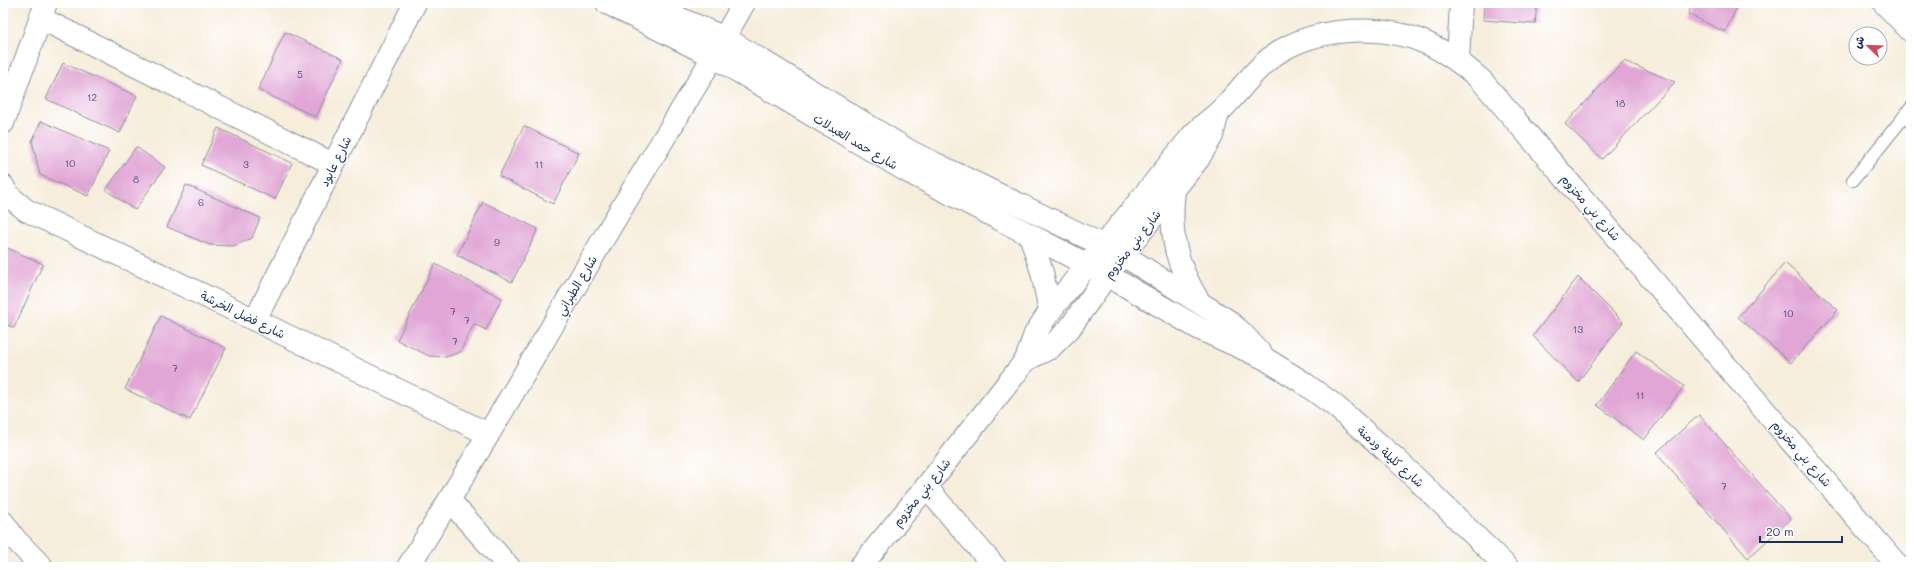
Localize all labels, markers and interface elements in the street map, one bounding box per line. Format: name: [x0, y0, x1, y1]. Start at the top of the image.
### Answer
north arrow: [1848, 26, 1888, 66]
text: ش: [1849, 33, 1868, 50]
house number: 5: [297, 67, 303, 81]
house number: 12: [87, 90, 97, 104]
house number: 18: [1615, 96, 1625, 110]
street label: شارع حمد العبدلات: [810, 109, 901, 174]
street label: شارع عابود: [316, 133, 356, 190]
house number: 10: [65, 156, 75, 170]
house number: 3: [243, 157, 249, 171]
house number: 11: [535, 157, 543, 171]
street label: شارع بني مخزوم: [1555, 170, 1624, 246]
house number: 8: [133, 172, 139, 186]
house number: 6: [198, 195, 204, 209]
street label: شارع بني مخزوم: [1100, 206, 1167, 284]
house number: 9: [494, 235, 500, 249]
street label: شارع الطبراني: [552, 252, 604, 320]
street label: شارع فضل الخرشة: [197, 287, 288, 343]
house number: 7: [450, 304, 456, 318]
house number: 10: [1783, 306, 1793, 320]
house number: 7: [464, 313, 470, 327]
house number: 13: [1573, 322, 1583, 336]
house number: 7: [452, 334, 458, 348]
house number: 7: [172, 361, 178, 375]
house number: 11: [1636, 388, 1644, 402]
street label: شارع بني مخزوم: [1766, 416, 1835, 492]
street label: شارع كليلة ودمنة: [1353, 422, 1428, 492]
street label: شارع بني مخزوم: [889, 455, 957, 532]
house number: 7: [1721, 479, 1727, 493]
scale bar: [1760, 518, 1842, 544]
text: 20 m: [1766, 523, 1794, 539]

